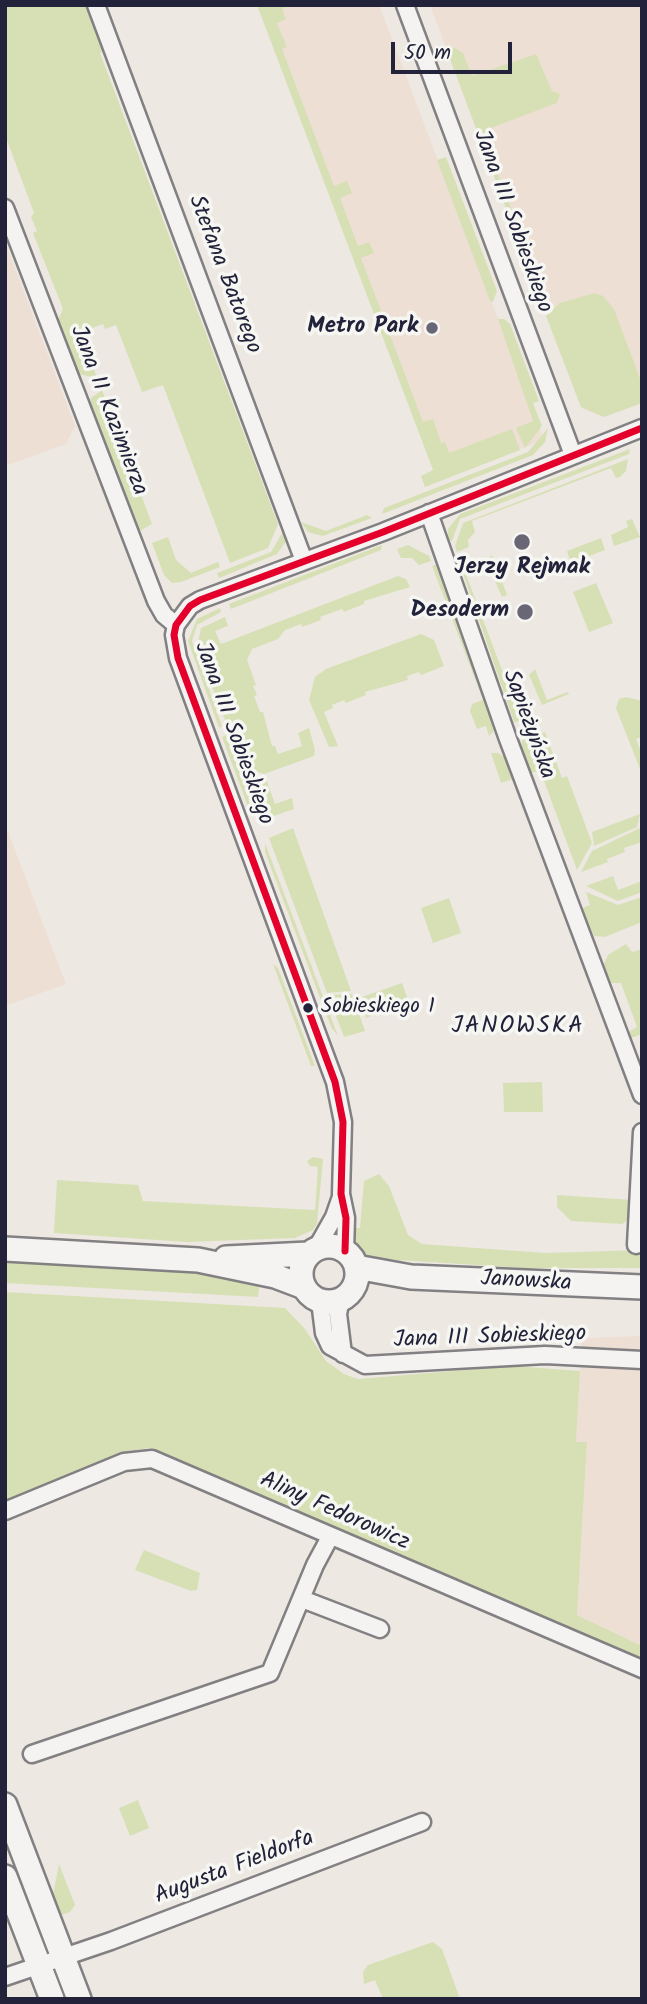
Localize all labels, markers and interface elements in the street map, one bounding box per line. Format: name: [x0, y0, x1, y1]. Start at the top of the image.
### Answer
scale bar: [395, 28, 516, 72]
text: 50 m: [404, 37, 451, 70]
street label: Jana III Sobieskiego: [465, 127, 557, 317]
street label: Stefana Batorego: [180, 192, 266, 358]
place label: Metro Park: [307, 314, 418, 342]
marker: Metro Park: [424, 320, 440, 336]
street label: Jana II Kazimierza: [62, 322, 152, 500]
marker: Jerzy Rejmak: [512, 532, 532, 552]
place label: Jerzy Rejmak: [454, 555, 590, 583]
place label: Desoderm: [410, 598, 509, 626]
marker: Desoderm: [515, 602, 535, 622]
street label: Jana III Sobieskiego: [186, 639, 278, 829]
street label: Sapieżyńska: [495, 667, 559, 783]
place label: Sobieskiego 1: [321, 995, 435, 1021]
marker: Sobieskiego 1: [301, 1001, 315, 1015]
district label: JANOWSKA: [452, 1014, 584, 1042]
street label: Janowska: [480, 1267, 572, 1299]
street label: Jana III Sobieskiego: [393, 1322, 587, 1356]
street label: Aliny Fedorowicz: [255, 1468, 413, 1558]
street label: Augusta Fieldorfa: [152, 1826, 318, 1912]

